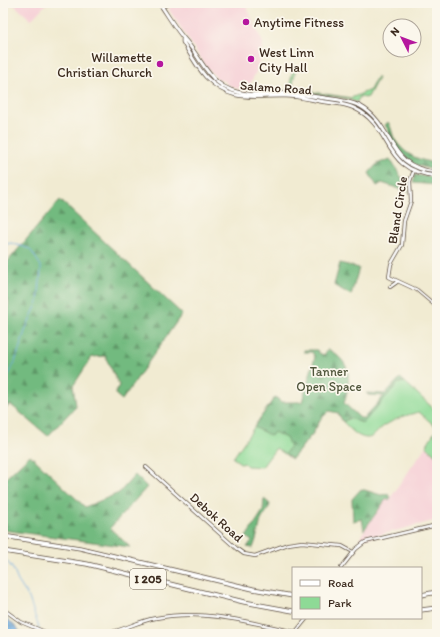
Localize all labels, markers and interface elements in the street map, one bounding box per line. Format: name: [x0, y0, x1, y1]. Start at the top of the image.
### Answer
place label: Anytime Fitness: [254, 15, 344, 30]
marker: Anytime Fitness: [241, 17, 251, 27]
north arrow: [382, 18, 422, 58]
text: N: [388, 25, 402, 39]
place label: West Linn City Hall: [259, 45, 315, 75]
place label: Willamette Christian Church: [57, 50, 152, 80]
marker: West Linn City Hall: [246, 54, 256, 64]
marker: Willamette Christian Church: [155, 59, 165, 69]
street label: Salamo Road: [240, 78, 312, 97]
street label: Bland Circle: [385, 175, 410, 245]
park label: Tanner Open Space: [296, 364, 362, 394]
street label: Debok Road: [187, 490, 246, 545]
legend: [292, 567, 422, 619]
road number: I 205: [130, 569, 166, 589]
text: Road: [328, 576, 354, 590]
text: Park: [328, 596, 352, 610]

